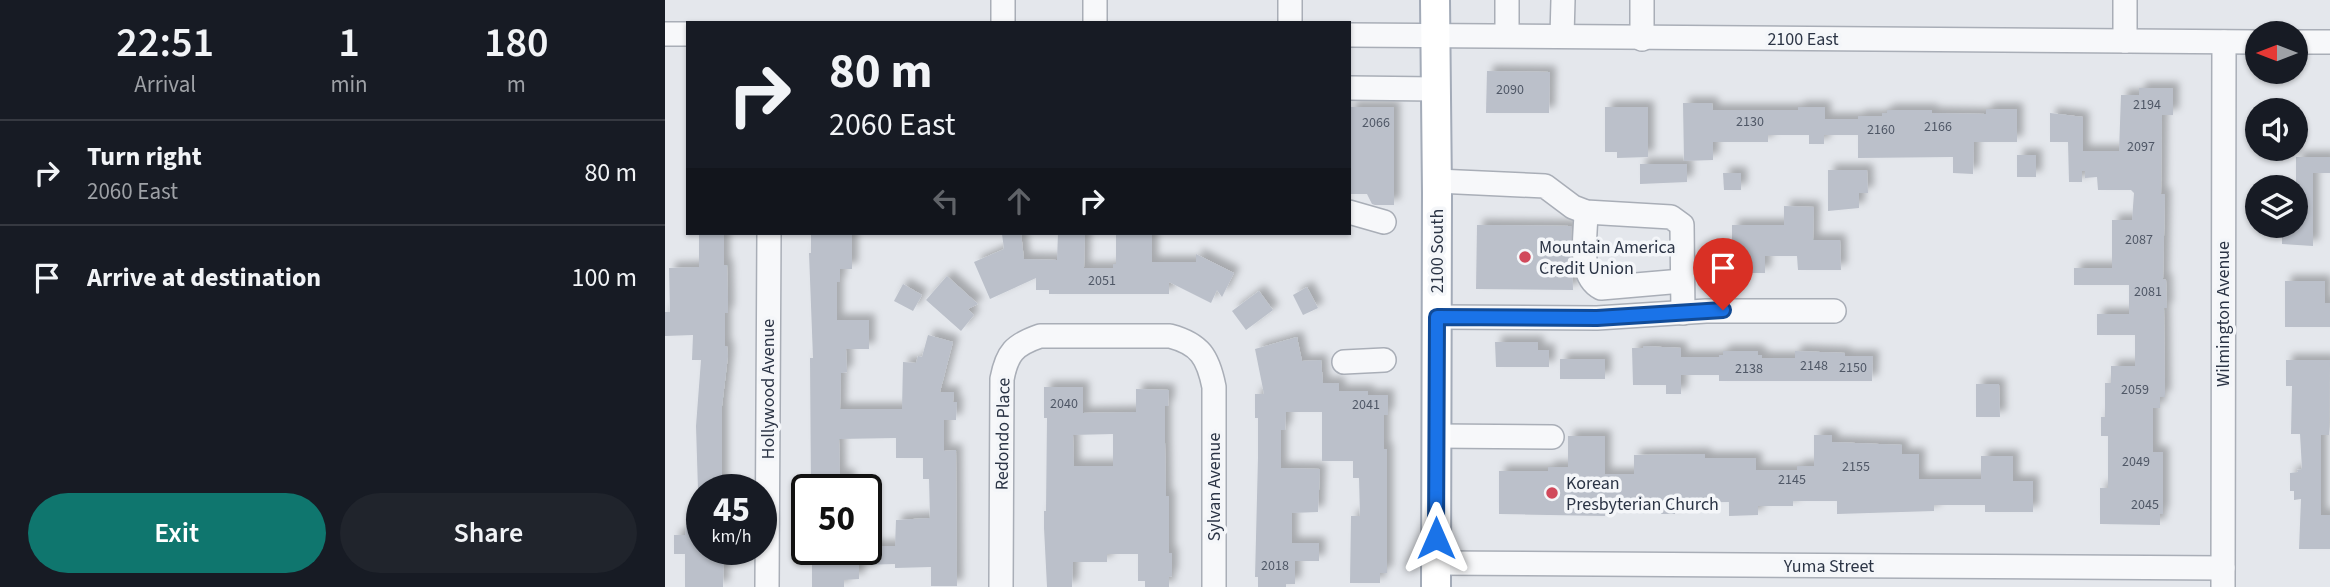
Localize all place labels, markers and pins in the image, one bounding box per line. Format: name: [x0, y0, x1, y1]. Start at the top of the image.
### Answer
place label: Mountain America Credit Union: [1539, 235, 1676, 281]
pin: [1693, 238, 1753, 310]
marker: Mountain America Credit Union: [1517, 249, 1533, 265]
place label: Korean Presbyterian Church: [1566, 471, 1719, 517]
marker: Korean Presbyterian Church: [1544, 485, 1560, 501]

